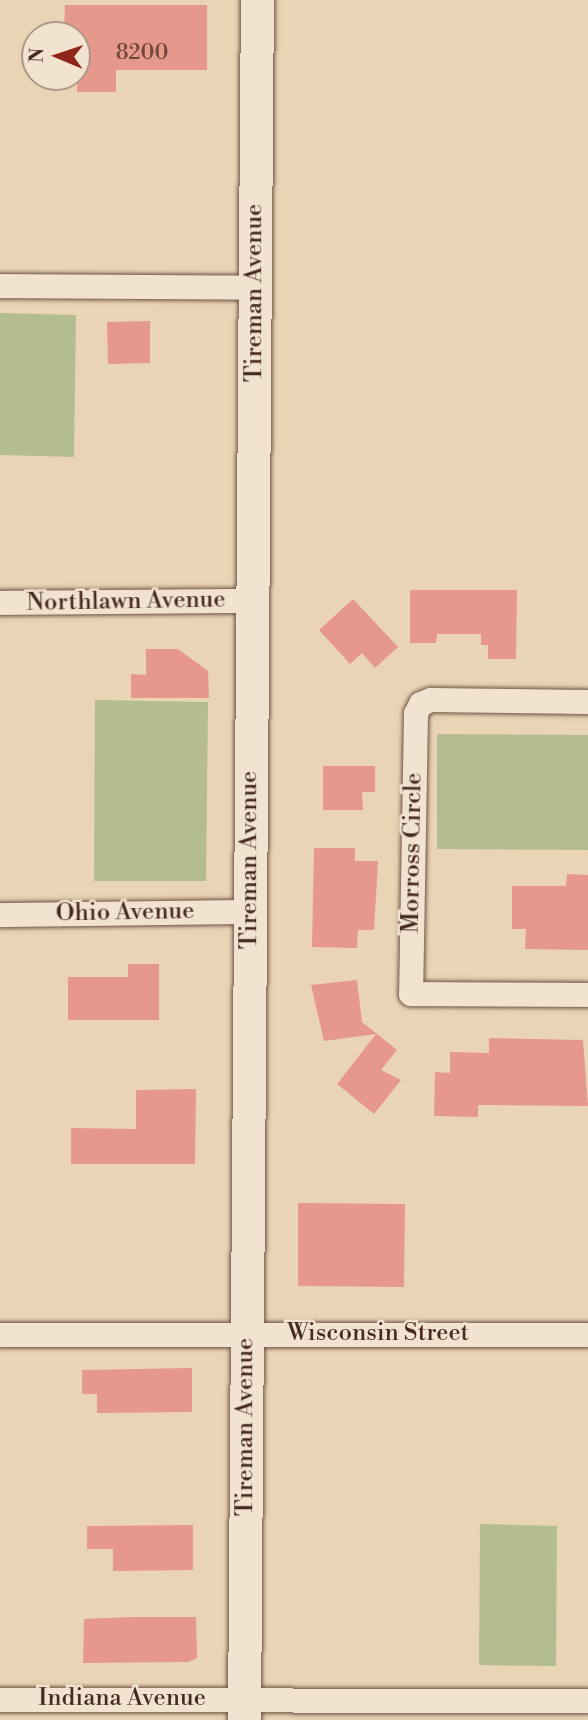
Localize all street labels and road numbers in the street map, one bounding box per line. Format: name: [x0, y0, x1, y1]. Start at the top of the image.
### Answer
street label: Tireman Avenue: [241, 204, 269, 382]
street label: Northlawn Avenue: [26, 586, 226, 618]
street label: Tireman Avenue: [236, 771, 264, 949]
street label: Morross Circle: [397, 772, 429, 934]
street label: Ohio Avenue: [55, 897, 195, 929]
street label: Wisconsin Street: [287, 1320, 469, 1348]
street label: Tireman Avenue: [232, 1338, 260, 1516]
street label: Indiana Avenue: [38, 1685, 206, 1713]

